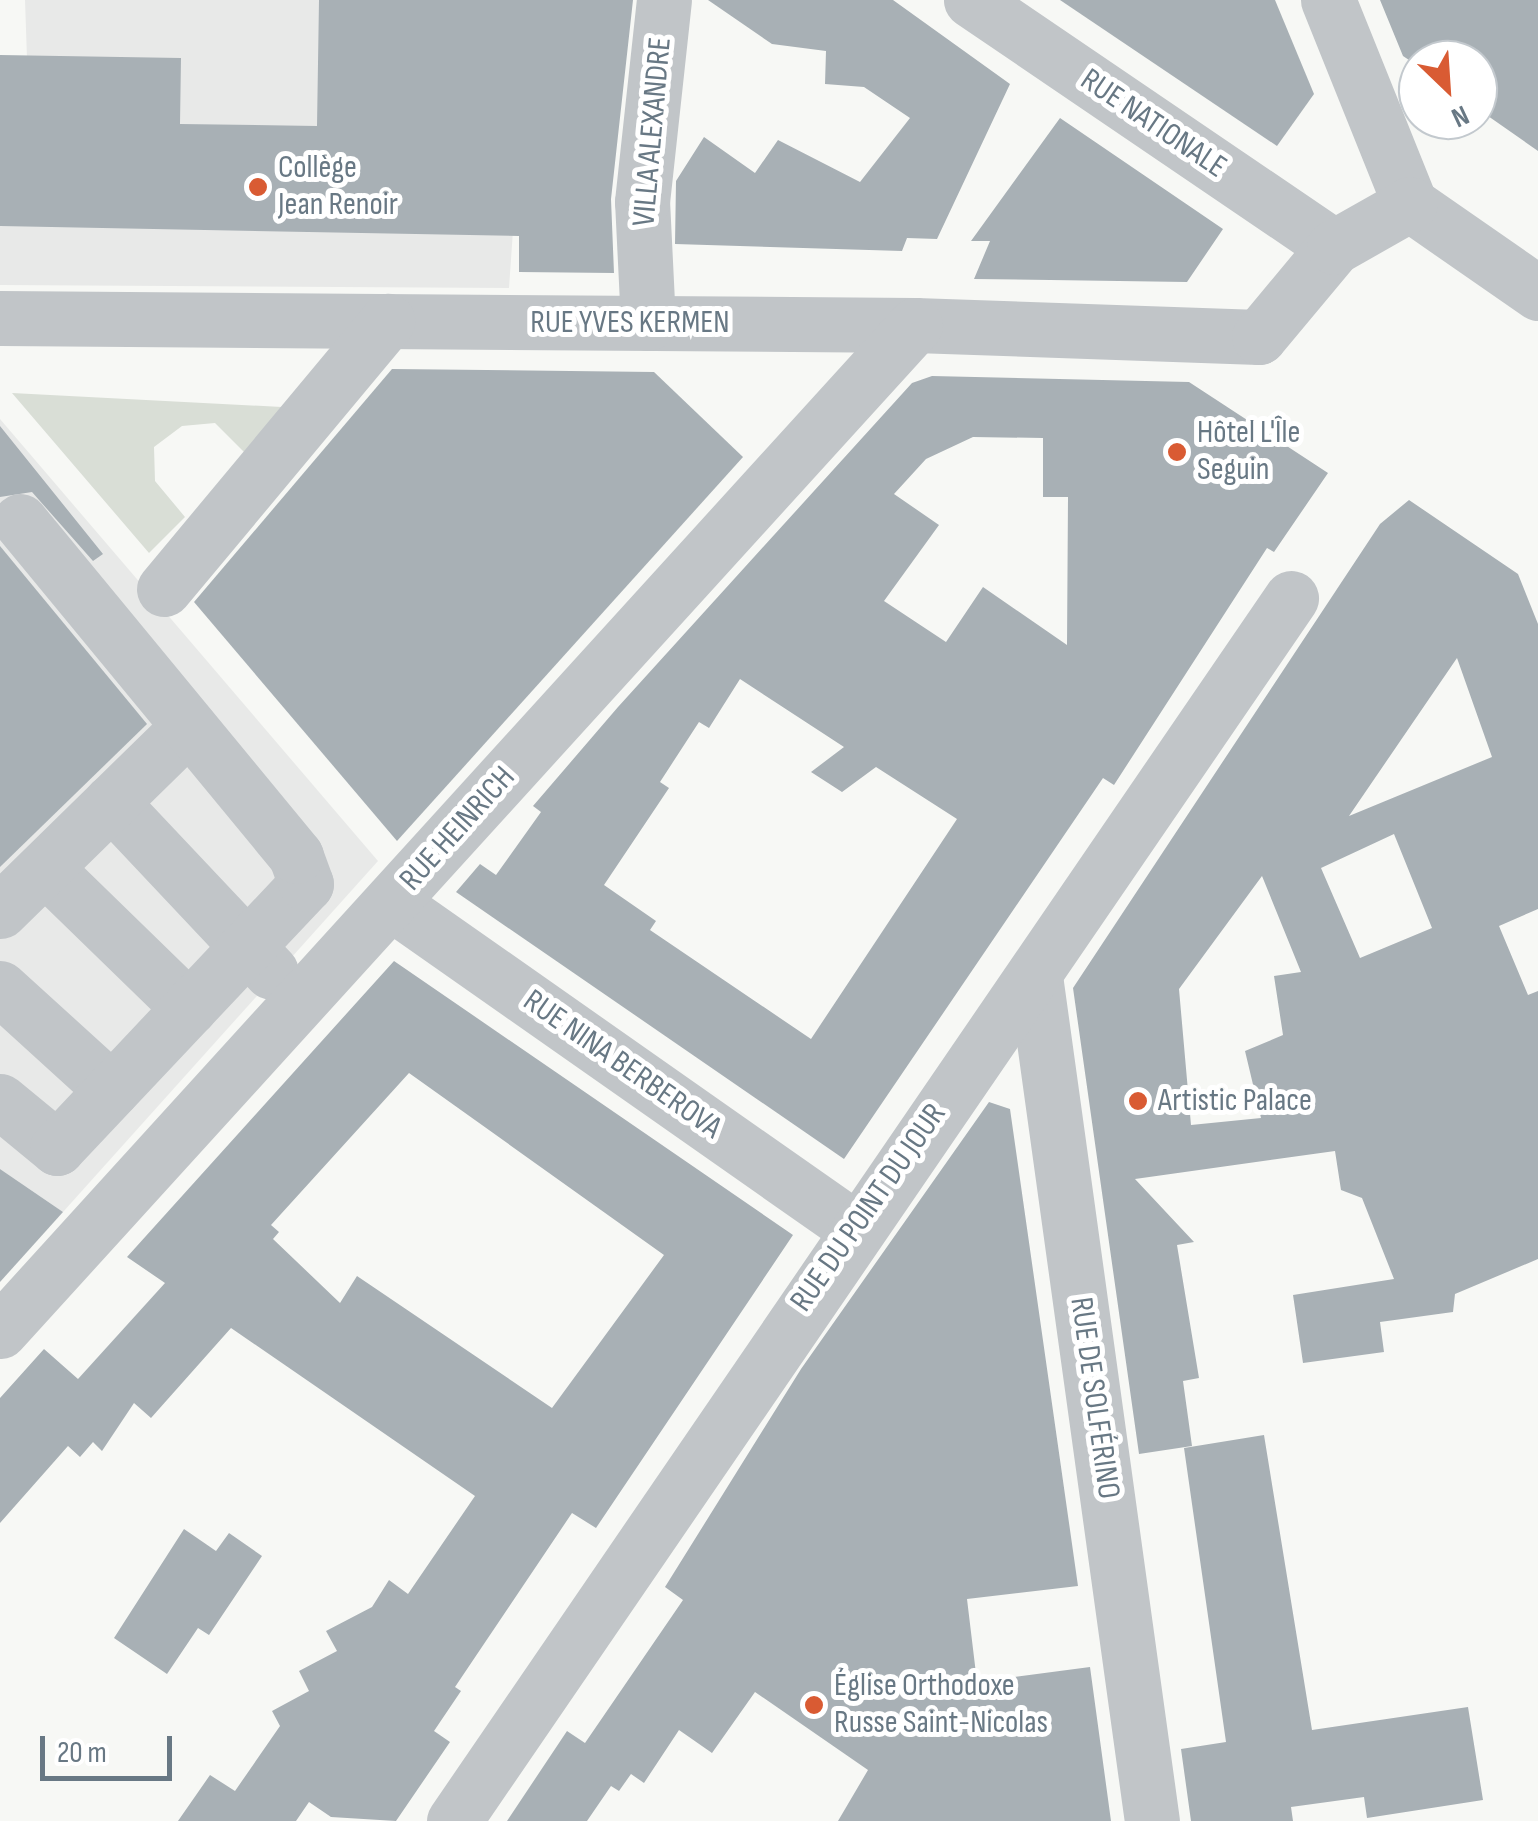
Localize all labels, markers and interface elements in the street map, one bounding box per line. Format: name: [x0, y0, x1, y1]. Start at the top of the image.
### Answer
street label: VILLA ALEXANDRE: [626, 36, 680, 228]
north arrow: [1398, 40, 1498, 140]
street label: RUE NATIONALE: [1073, 61, 1233, 187]
text: N: [1446, 98, 1474, 134]
place label: Collège Jean Renoir: [278, 150, 398, 225]
marker: Collège Jean Renoir: [247, 176, 269, 198]
street label: RUE YVES KERMEN: [530, 304, 730, 342]
place label: Hôtel L'Île Seguin: [1197, 415, 1300, 490]
marker: Hôtel L'Île Seguin: [1166, 441, 1188, 463]
street label: RUE HEINRICH: [392, 759, 524, 899]
street label: RUE NINA BERBEROVA: [515, 982, 729, 1148]
place label: Artistic Palace: [1158, 1082, 1312, 1120]
marker: Artistic Palace: [1127, 1090, 1149, 1112]
street label: RUE DU POINT DU JOUR: [783, 1097, 955, 1319]
street label: RUE DE SOLFÉRINO: [1061, 1295, 1127, 1501]
place label: Église Orthodoxe Russe Saint-Nicolas: [834, 1668, 1048, 1743]
marker: Église Orthodoxe Russe Saint-Nicolas: [803, 1694, 825, 1716]
scale bar: [45, 1716, 178, 1778]
text: 20 m: [57, 1735, 107, 1771]

